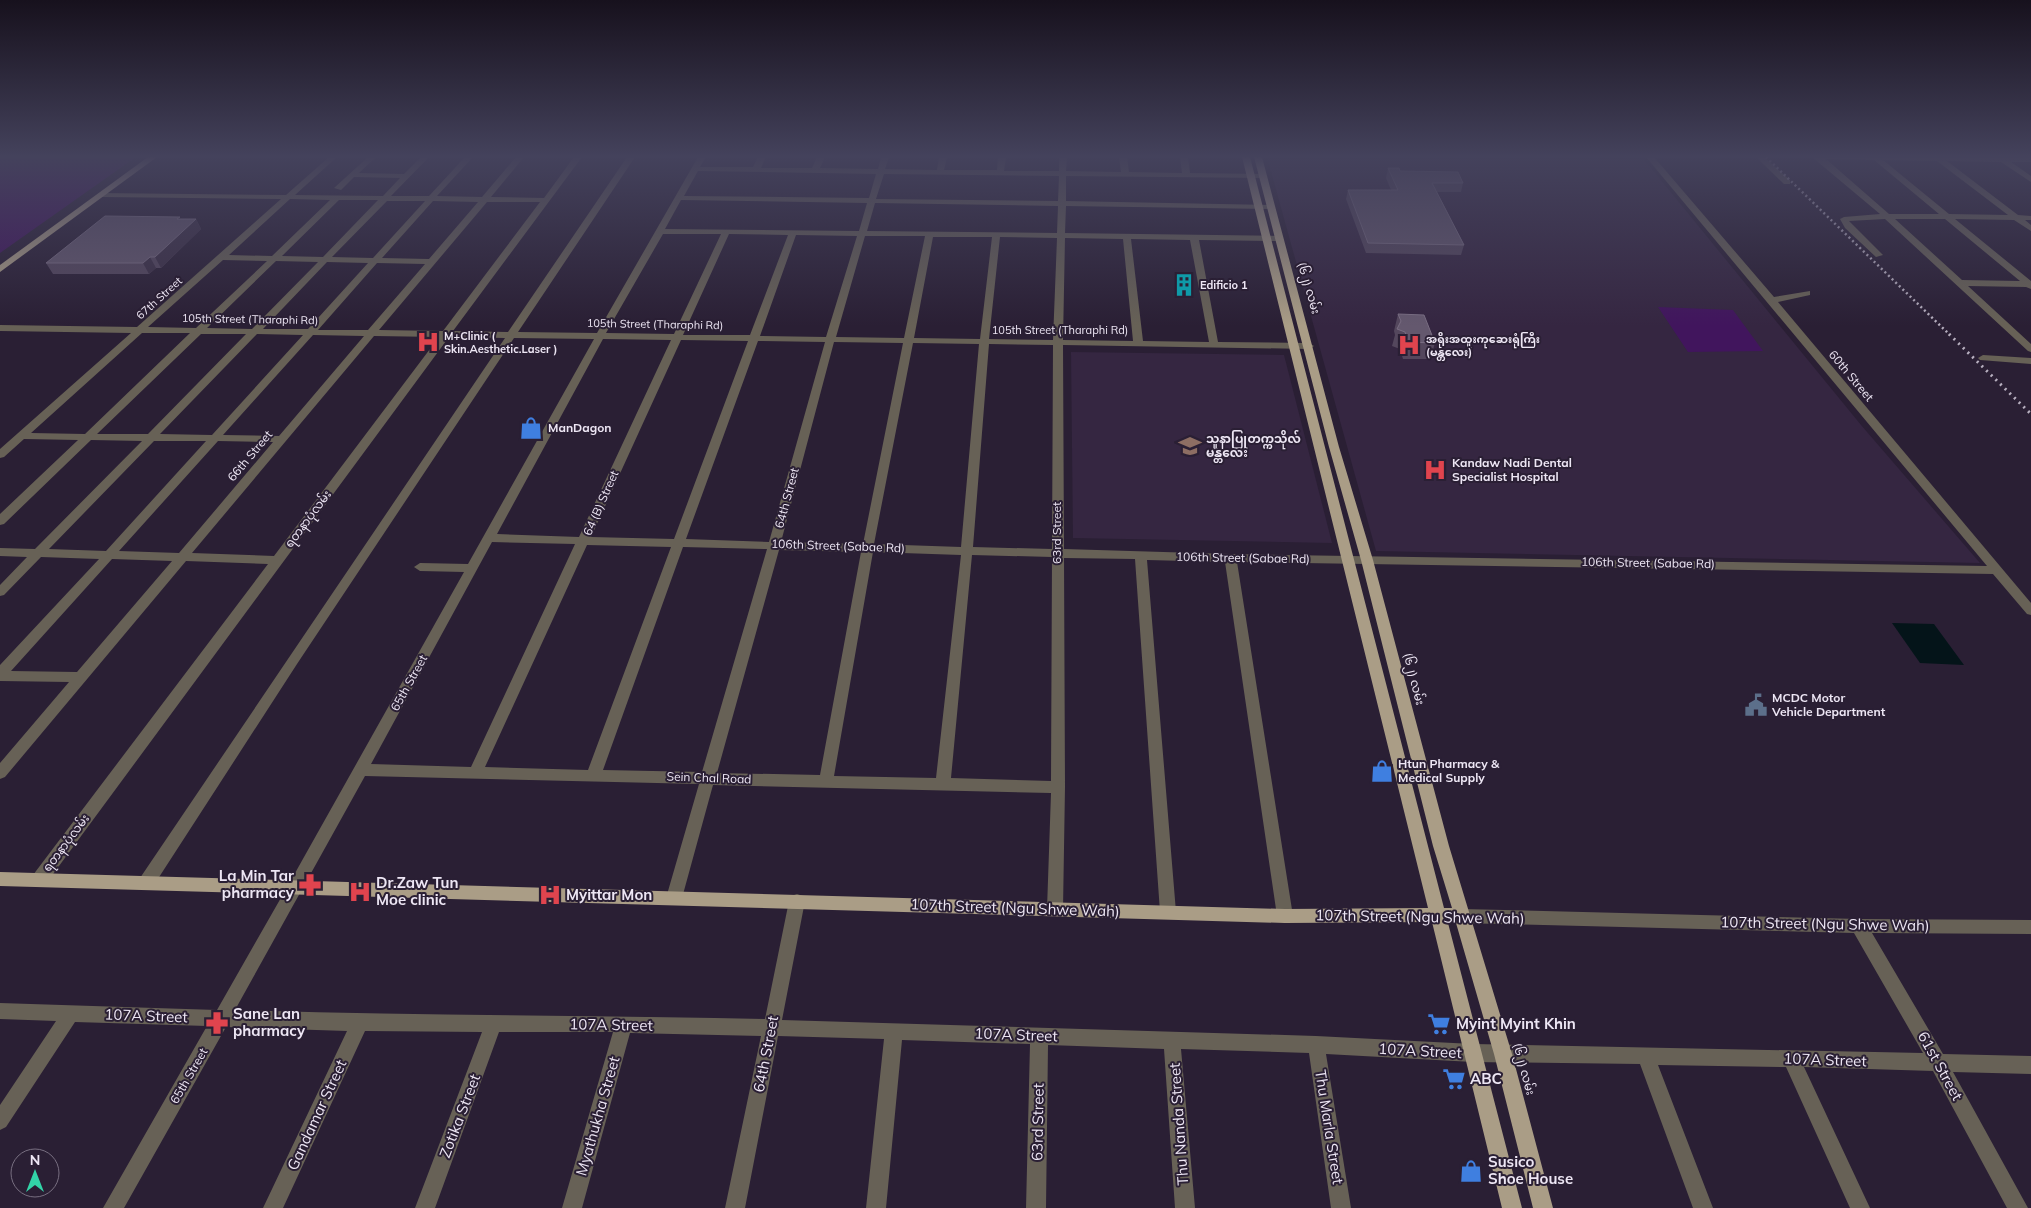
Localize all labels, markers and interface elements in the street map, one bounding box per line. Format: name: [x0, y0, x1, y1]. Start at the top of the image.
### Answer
street label: (၆၂) လမ်း: [1292, 260, 1325, 316]
building icon: Edificio 1: [1171, 272, 1197, 298]
street label: 67th Street: [133, 274, 185, 322]
place label: Edificio 1: [1200, 278, 1248, 292]
street label: 105th Street (Tharaphi Rd): [182, 311, 318, 327]
street label: 105th Street (Tharaphi Rd): [587, 316, 723, 332]
street label: 105th Street (Tharaphi Rd): [992, 323, 1128, 337]
hospital icon: M+Clinic ( Skin.Aesthetic.Laser ): [415, 329, 441, 355]
place label: M+Clinic ( Skin.Aesthetic.Laser ): [444, 329, 557, 356]
hospital icon: အရိုးအထူးကုဆေးရုံကြီး (မန္တလေး): [1396, 332, 1422, 358]
place label: အရိုးအထူးကုဆေးရုံကြီး (မန္တလေး): [1426, 332, 1540, 361]
street label: 60th Street: [1826, 347, 1877, 404]
shop icon: ManDagon: [518, 415, 544, 441]
place label: ManDagon: [548, 420, 612, 435]
street label: 66th Street: [224, 427, 275, 484]
place label: သူနာပြုတက္ကသိုလ် မန္တလေး: [1206, 429, 1301, 463]
school or university icon: သူနာပြုတက္ကသိုလ် မန္တလေး: [1177, 433, 1203, 459]
place label: Kandaw Nadi Dental Specialist Hospital: [1452, 455, 1572, 484]
hospital icon: Kandaw Nadi Dental Specialist Hospital: [1422, 457, 1448, 483]
street label: 64th Street: [771, 466, 802, 530]
street label: 64 (B) Street: [580, 468, 622, 538]
street label: ရတနာပုံလမ်း: [280, 486, 336, 552]
street label: 63rd Street: [1049, 502, 1064, 564]
street label: 106th Street (Sabae Rd): [771, 536, 905, 555]
street label: 106th Street (Sabae Rd): [1176, 549, 1310, 566]
street label: 106th Street (Sabae Rd): [1581, 554, 1715, 571]
street label: (၆၂) လမ်း: [1398, 651, 1429, 707]
street label: 65th Street: [387, 652, 430, 713]
place label: MCDC Motor Vehicle Department: [1771, 690, 1886, 719]
public building icon: MCDC Motor Vehicle Department: [1743, 692, 1769, 718]
place label: Htun Pharmacy & Medical Supply: [1398, 756, 1500, 785]
shop icon: Htun Pharmacy & Medical Supply: [1369, 758, 1395, 784]
street label: Sein Chal Road: [666, 769, 752, 786]
street label: ရတနာပုံလမ်း: [38, 810, 94, 876]
place label: La Min Tar pharmacy: [219, 866, 295, 902]
pharmacy icon: La Min Tar pharmacy: [297, 872, 323, 898]
place label: Dr.Zaw Tun Moe clinic: [376, 873, 459, 909]
hospital icon: Dr.Zaw Tun Moe clinic: [347, 879, 373, 905]
hospital icon: Myittar Mon: [537, 882, 563, 908]
place label: Myittar Mon: [566, 885, 652, 904]
street label: 107th Street (Ngu Shwe Wah): [910, 894, 1120, 921]
street label: 107th Street (Ngu Shwe Wah): [1315, 905, 1525, 928]
street label: 107th Street (Ngu Shwe Wah): [1720, 912, 1930, 935]
place label: Sane Lan pharmacy: [233, 1004, 306, 1040]
street label: 107A Street: [104, 1005, 188, 1026]
pharmacy icon: Sane Lan pharmacy: [204, 1010, 230, 1036]
supermarket icon: Myint Myint Khin: [1426, 1011, 1452, 1037]
street label: 107A Street: [569, 1014, 653, 1035]
street label: 64th Street: [749, 1014, 782, 1094]
place label: Myint Myint Khin: [1456, 1014, 1576, 1033]
street label: 107A Street: [974, 1024, 1058, 1045]
street label: 61st Street: [1914, 1028, 1967, 1104]
street label: 107A Street: [1378, 1039, 1462, 1062]
street label: (၆၂) လမ်း: [1507, 1041, 1540, 1097]
street label: 65th Street: [167, 1045, 211, 1106]
street label: 107A Street: [1783, 1049, 1867, 1070]
street label: Myathukha Street: [571, 1054, 624, 1178]
street label: Gandamar Street: [283, 1056, 350, 1173]
street label: Thu Nanda Street: [1165, 1062, 1192, 1186]
supermarket icon: ABC: [1441, 1066, 1467, 1092]
street label: Thu Marla Street: [1311, 1068, 1348, 1186]
place label: ABC: [1470, 1069, 1502, 1088]
street label: Zotika Street: [435, 1071, 484, 1160]
street label: 63rd Street: [1027, 1083, 1048, 1161]
north arrow: [10, 1148, 60, 1198]
text: N: [30, 1151, 40, 1169]
place label: Susico Shoe House: [1488, 1152, 1573, 1188]
shop icon: Susico Shoe House: [1458, 1158, 1484, 1184]

